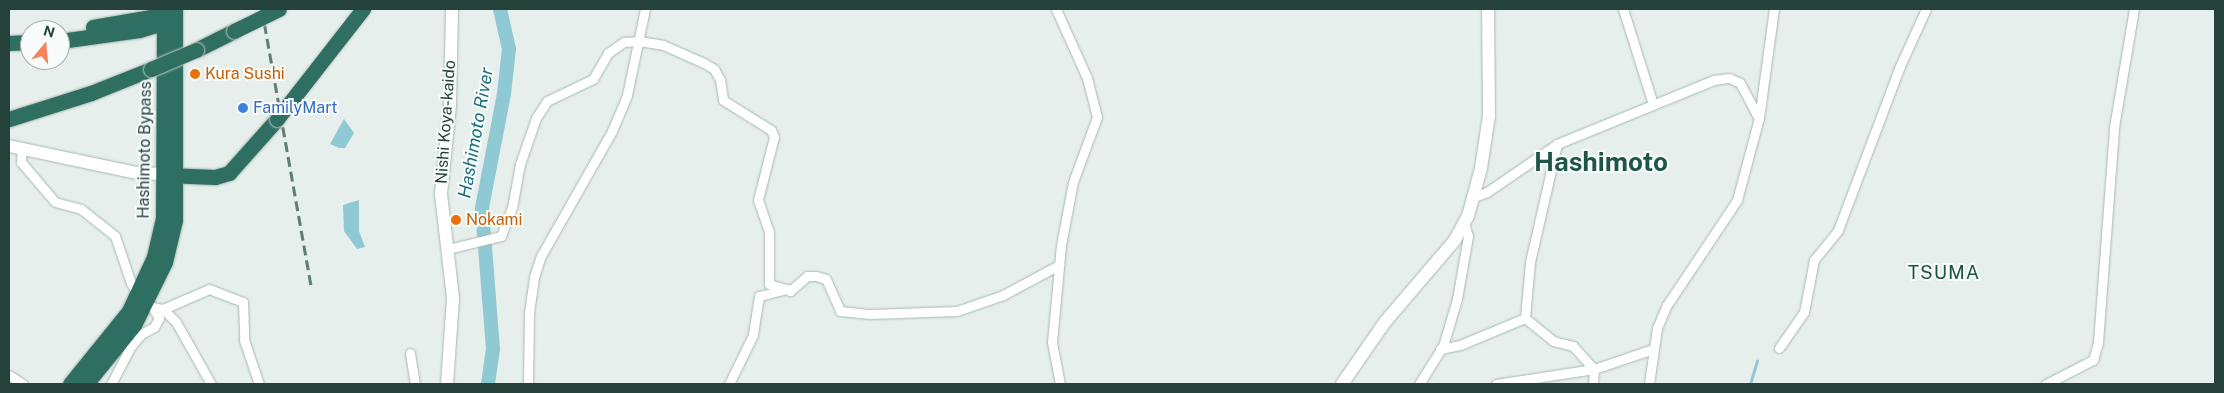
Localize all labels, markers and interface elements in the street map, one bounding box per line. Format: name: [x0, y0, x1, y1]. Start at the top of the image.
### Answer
north arrow: [20, 20, 70, 70]
text: N: [42, 22, 57, 41]
street label: Nishi Koya-kaido: [432, 59, 460, 185]
place label: Kura Sushi: [205, 64, 285, 84]
water label: Hashimoto River: [454, 66, 498, 200]
marker: Kura Sushi: [189, 68, 201, 80]
street label: Hashimoto Bypass: [134, 81, 156, 219]
place label: FamilyMart: [253, 98, 337, 118]
marker: FamilyMart: [237, 102, 249, 114]
district label: Hashimoto: [1534, 146, 1668, 178]
place label: Nokami: [466, 210, 522, 230]
marker: Nokami: [450, 214, 462, 226]
district label: TSUMA: [1907, 262, 1981, 284]

